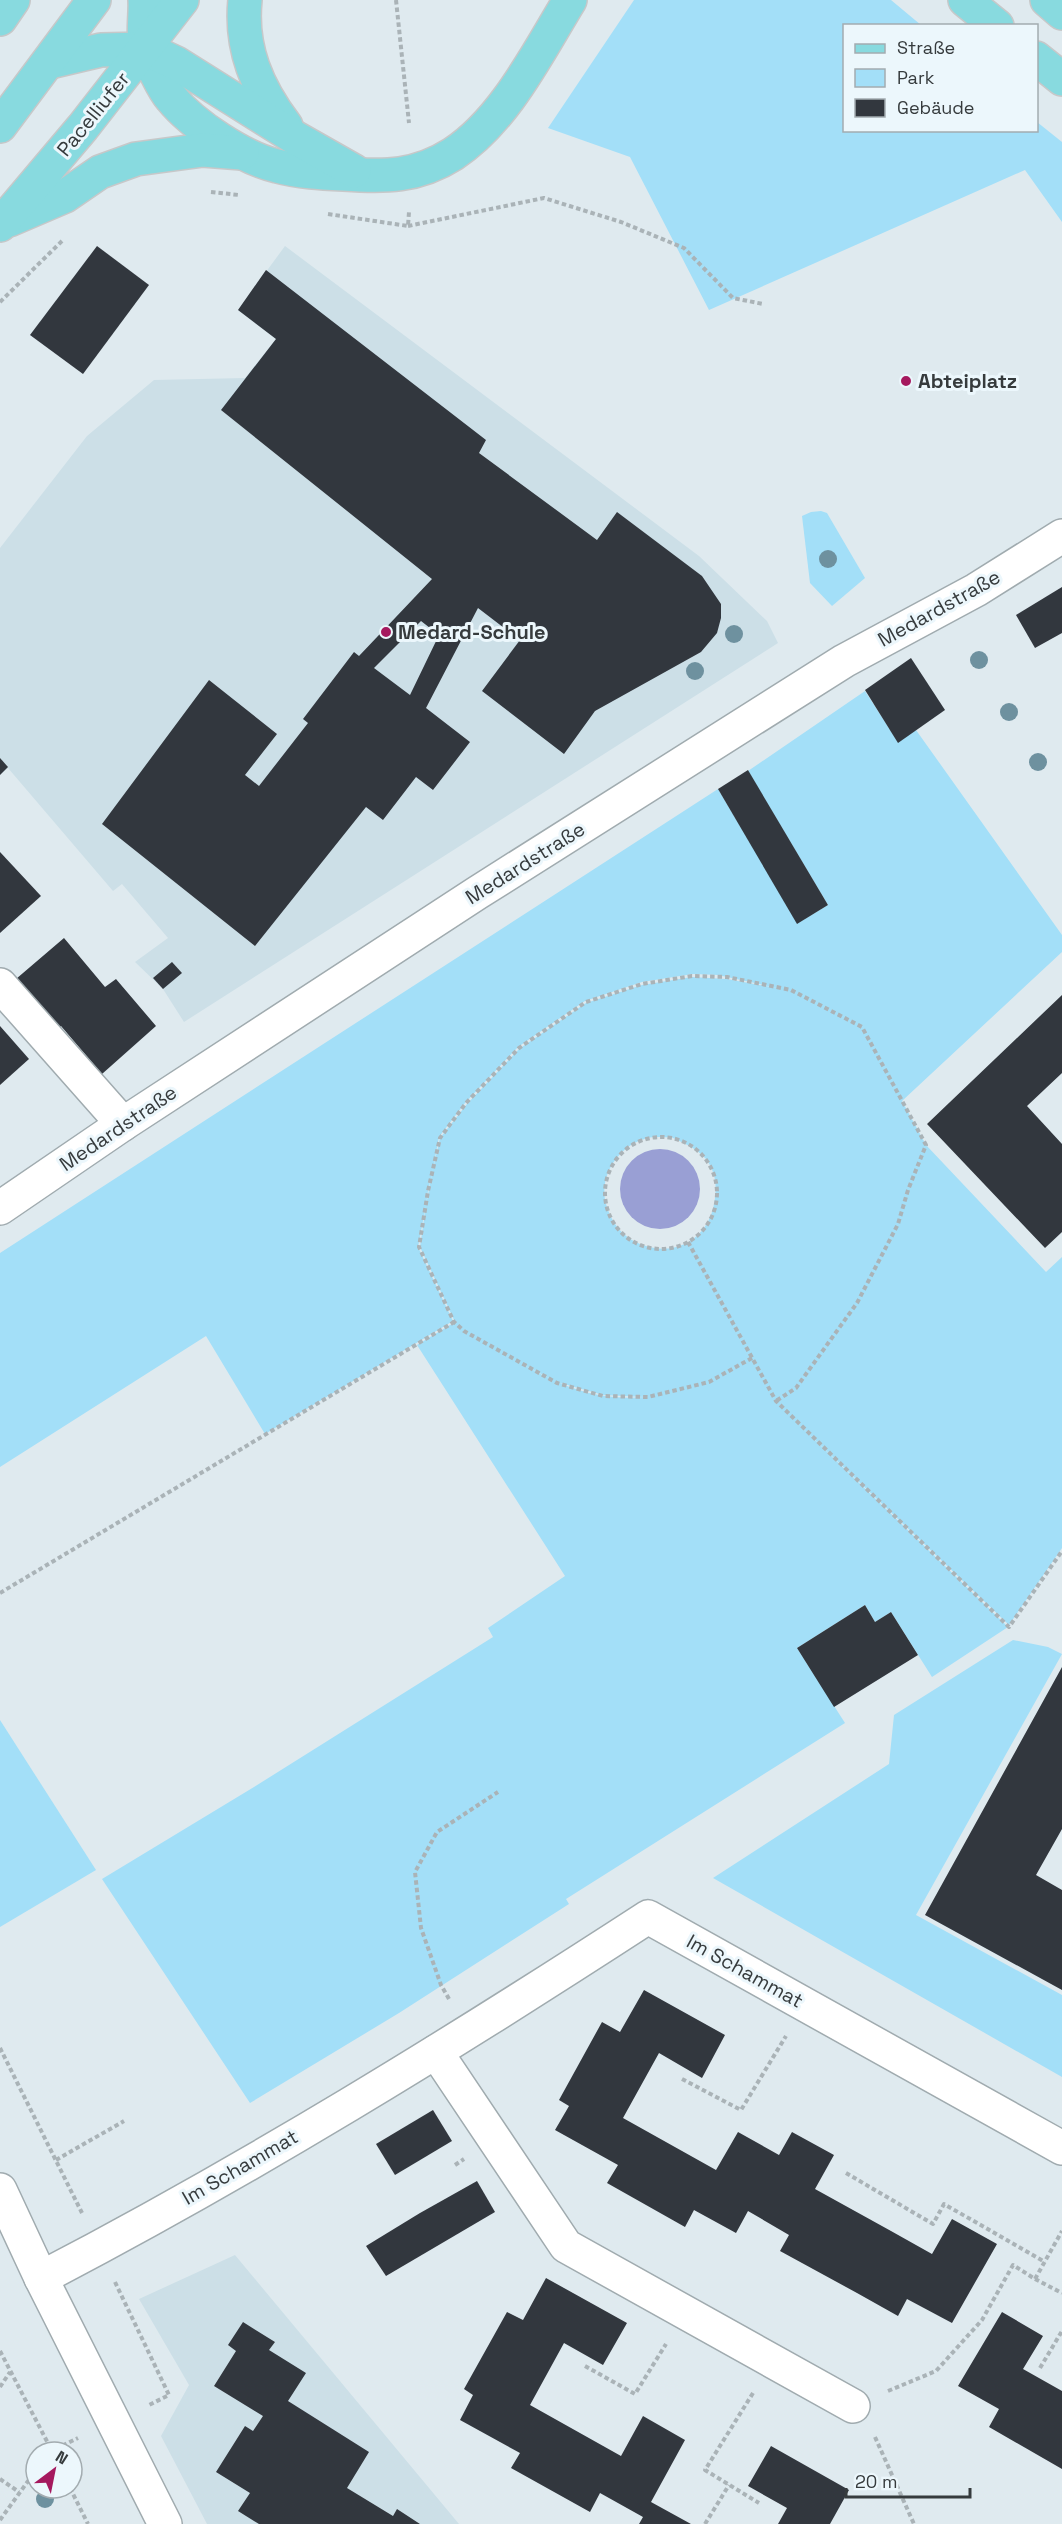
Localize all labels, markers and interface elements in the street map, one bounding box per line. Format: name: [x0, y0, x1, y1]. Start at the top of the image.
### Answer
legend: [843, 24, 1038, 132]
text: Straße: [897, 36, 955, 59]
street label: Pacelliufer: [51, 66, 135, 162]
text: Park: [897, 66, 935, 89]
text: Gebäude: [897, 96, 975, 119]
place label: Abteiplatz: [918, 368, 1017, 394]
marker: Abteiplatz: [899, 374, 913, 388]
street label: Medardstraße: [873, 564, 1005, 652]
place label: Medard-Schule: [398, 619, 546, 645]
marker: Medard-Schule: [379, 625, 393, 639]
street label: Medardstraße: [460, 816, 590, 910]
street label: Medardstraße: [54, 1079, 182, 1177]
street label: Im Schammat: [682, 1928, 808, 2014]
street label: Im Schammat: [177, 2123, 303, 2211]
north arrow: [24, 2440, 84, 2500]
text: N: [52, 2446, 72, 2469]
scale bar: [846, 2461, 970, 2499]
text: 20 m: [855, 2470, 898, 2493]

